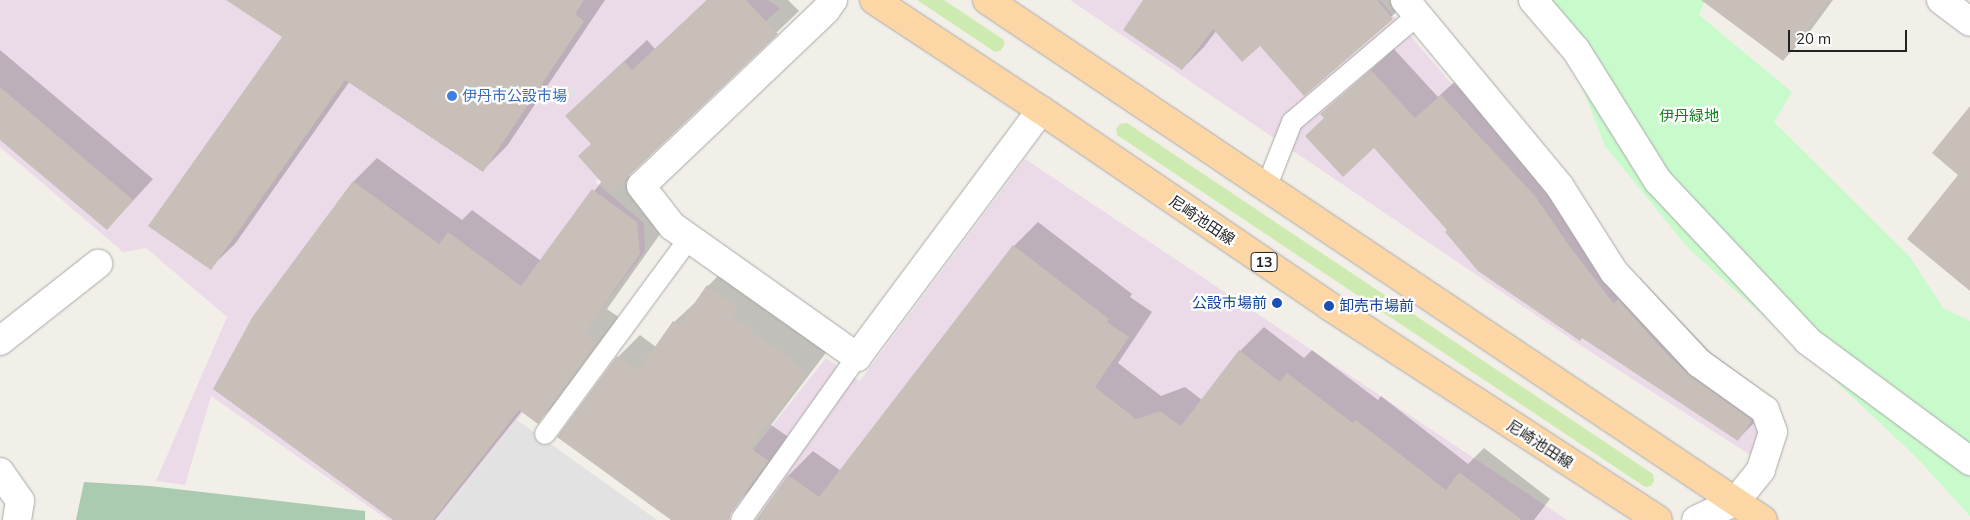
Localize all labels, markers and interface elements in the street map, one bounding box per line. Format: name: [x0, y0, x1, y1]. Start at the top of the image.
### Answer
scale bar: [1790, 20, 1909, 52]
text: 20 m: [1796, 29, 1831, 48]
place label: 伊丹市公設市場: [462, 87, 567, 105]
marker: 伊丹市公設市場: [446, 90, 458, 102]
park label: 伊丹緑地: [1659, 107, 1719, 125]
street label: 尼崎池田線: [1166, 192, 1238, 248]
road number: 13: [1250, 250, 1278, 274]
place label: 公設市場前: [1192, 294, 1267, 312]
marker: 公設市場前: [1271, 297, 1283, 309]
place label: 卸売市場前: [1339, 297, 1414, 315]
marker: 卸売市場前: [1323, 300, 1335, 312]
street label: 尼崎池田線: [1504, 416, 1576, 472]

